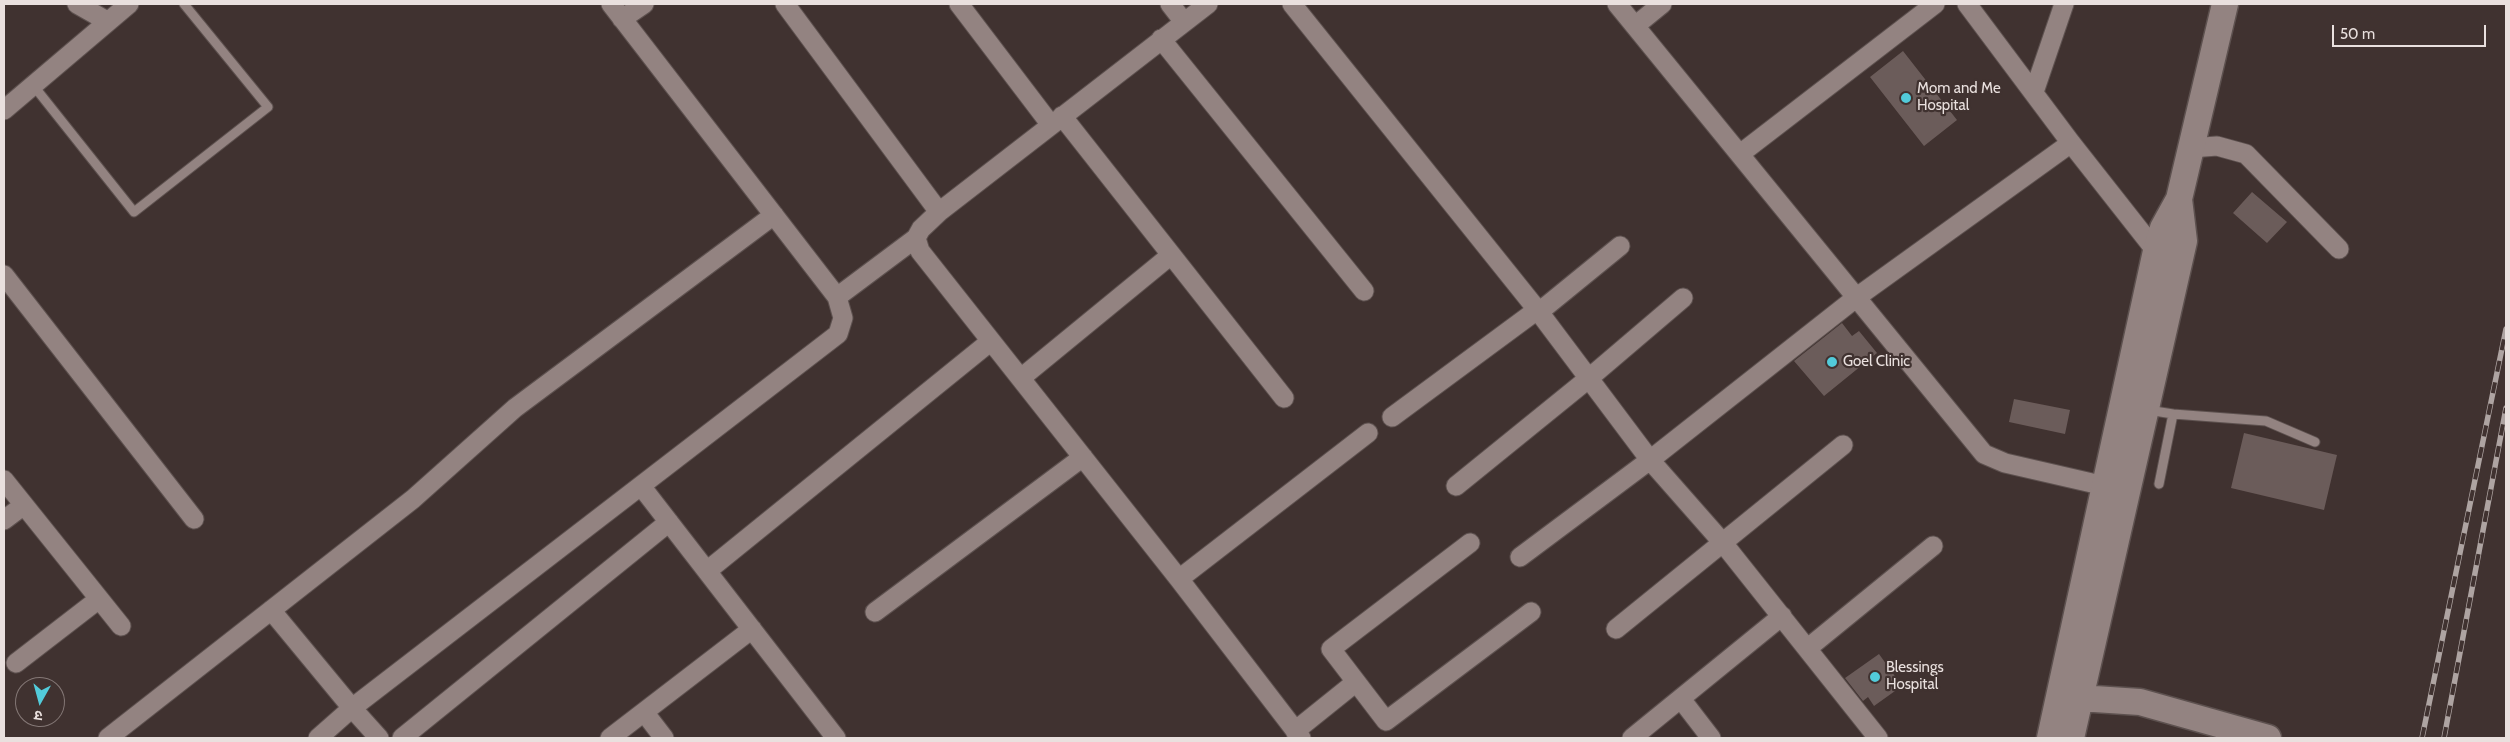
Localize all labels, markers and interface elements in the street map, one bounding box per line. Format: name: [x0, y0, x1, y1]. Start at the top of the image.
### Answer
scale bar: [2335, 15, 2489, 47]
text: 50 m: [2340, 25, 2375, 43]
place label: Mom and Me Hospital: [1917, 80, 2001, 115]
marker: Mom and Me Hospital: [1899, 91, 1913, 105]
place label: Goel Clinic: [1843, 353, 1910, 371]
marker: Goel Clinic: [1825, 355, 1839, 369]
place label: Blessings Hospital: [1886, 659, 1944, 694]
marker: Blessings Hospital: [1868, 670, 1882, 684]
north arrow: [15, 677, 65, 727]
text: उ: [33, 706, 43, 725]

